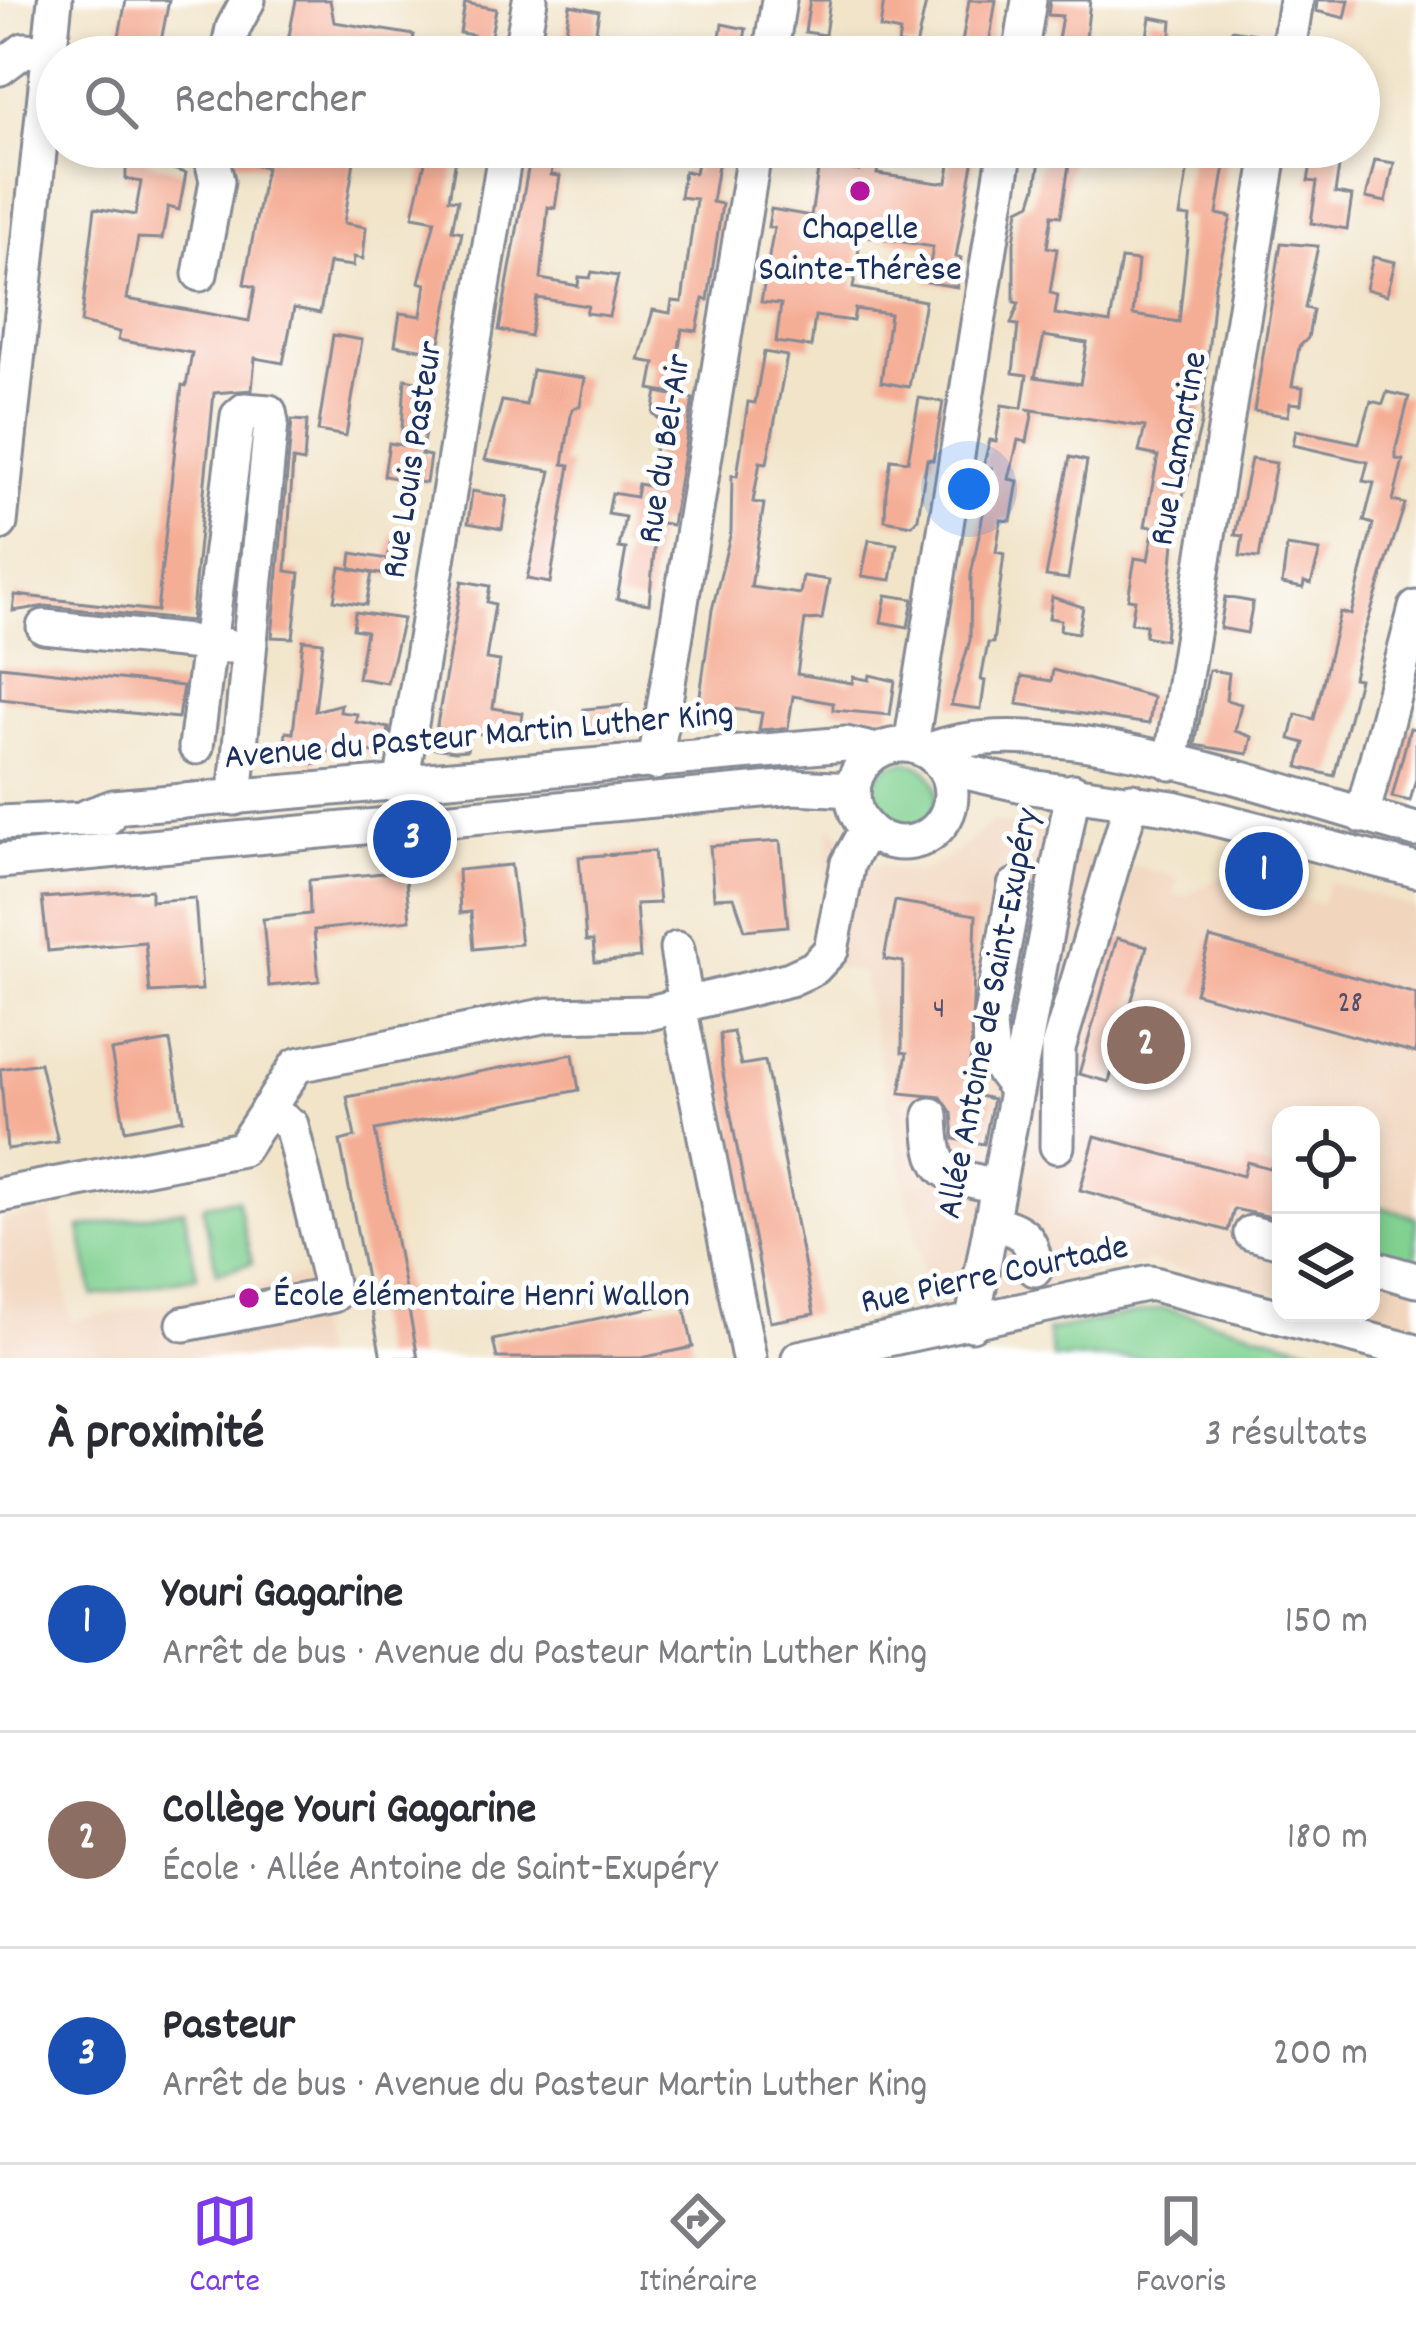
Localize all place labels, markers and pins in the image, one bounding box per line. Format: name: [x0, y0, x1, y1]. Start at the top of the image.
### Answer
marker: Chapelle Sainte-Thérèse: [847, 178, 873, 204]
place label: Chapelle Sainte-Thérèse: [758, 205, 962, 298]
pin: 3: [373, 794, 451, 884]
pin: 1: [1225, 826, 1303, 916]
pin: 2: [1107, 1000, 1185, 1090]
place label: École élémentaire Henri Wallon: [273, 1272, 690, 1324]
marker: École élémentaire Henri Wallon: [236, 1285, 262, 1311]

